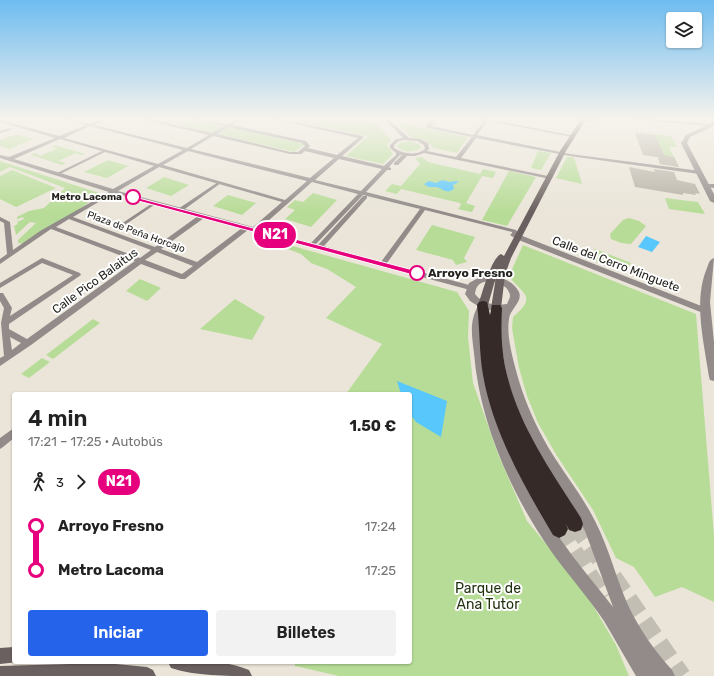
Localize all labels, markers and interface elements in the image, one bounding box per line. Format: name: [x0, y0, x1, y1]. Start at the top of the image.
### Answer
map controls: [666, 12, 702, 48]
button: layers: [666, 12, 702, 48]
marker: Metro Lacoma: [125, 189, 141, 205]
place label: Metro Lacoma: [51, 191, 122, 203]
street label: Plaza de Peña Horcajo: [85, 209, 187, 255]
line badge: N21: [252, 222, 298, 248]
text: N21: [262, 226, 288, 243]
street label: Calle del Cerro Minguete: [550, 233, 682, 295]
street label: Calle Pico Balaitus: [50, 245, 140, 317]
marker: Arroyo Fresno: [409, 265, 425, 281]
place label: Arroyo Fresno: [428, 266, 513, 280]
text: 4 min: [28, 405, 88, 432]
text: 1.50 €: [349, 417, 396, 435]
text: 17:21 – 17:25 · Autobús: [28, 434, 163, 449]
icon: walk: [28, 471, 50, 493]
icon: forward: [70, 471, 92, 493]
text: N21: [106, 473, 132, 490]
text: 3: [56, 475, 64, 490]
text: Arroyo Fresno: [58, 517, 164, 535]
text: 17:24: [365, 519, 396, 534]
text: Metro Lacoma: [58, 561, 164, 579]
text: 17:25: [365, 563, 396, 578]
park label: Parque de Ana Tutor: [455, 580, 521, 613]
button: Iniciar: [28, 610, 208, 656]
button: Billetes: [216, 610, 396, 656]

